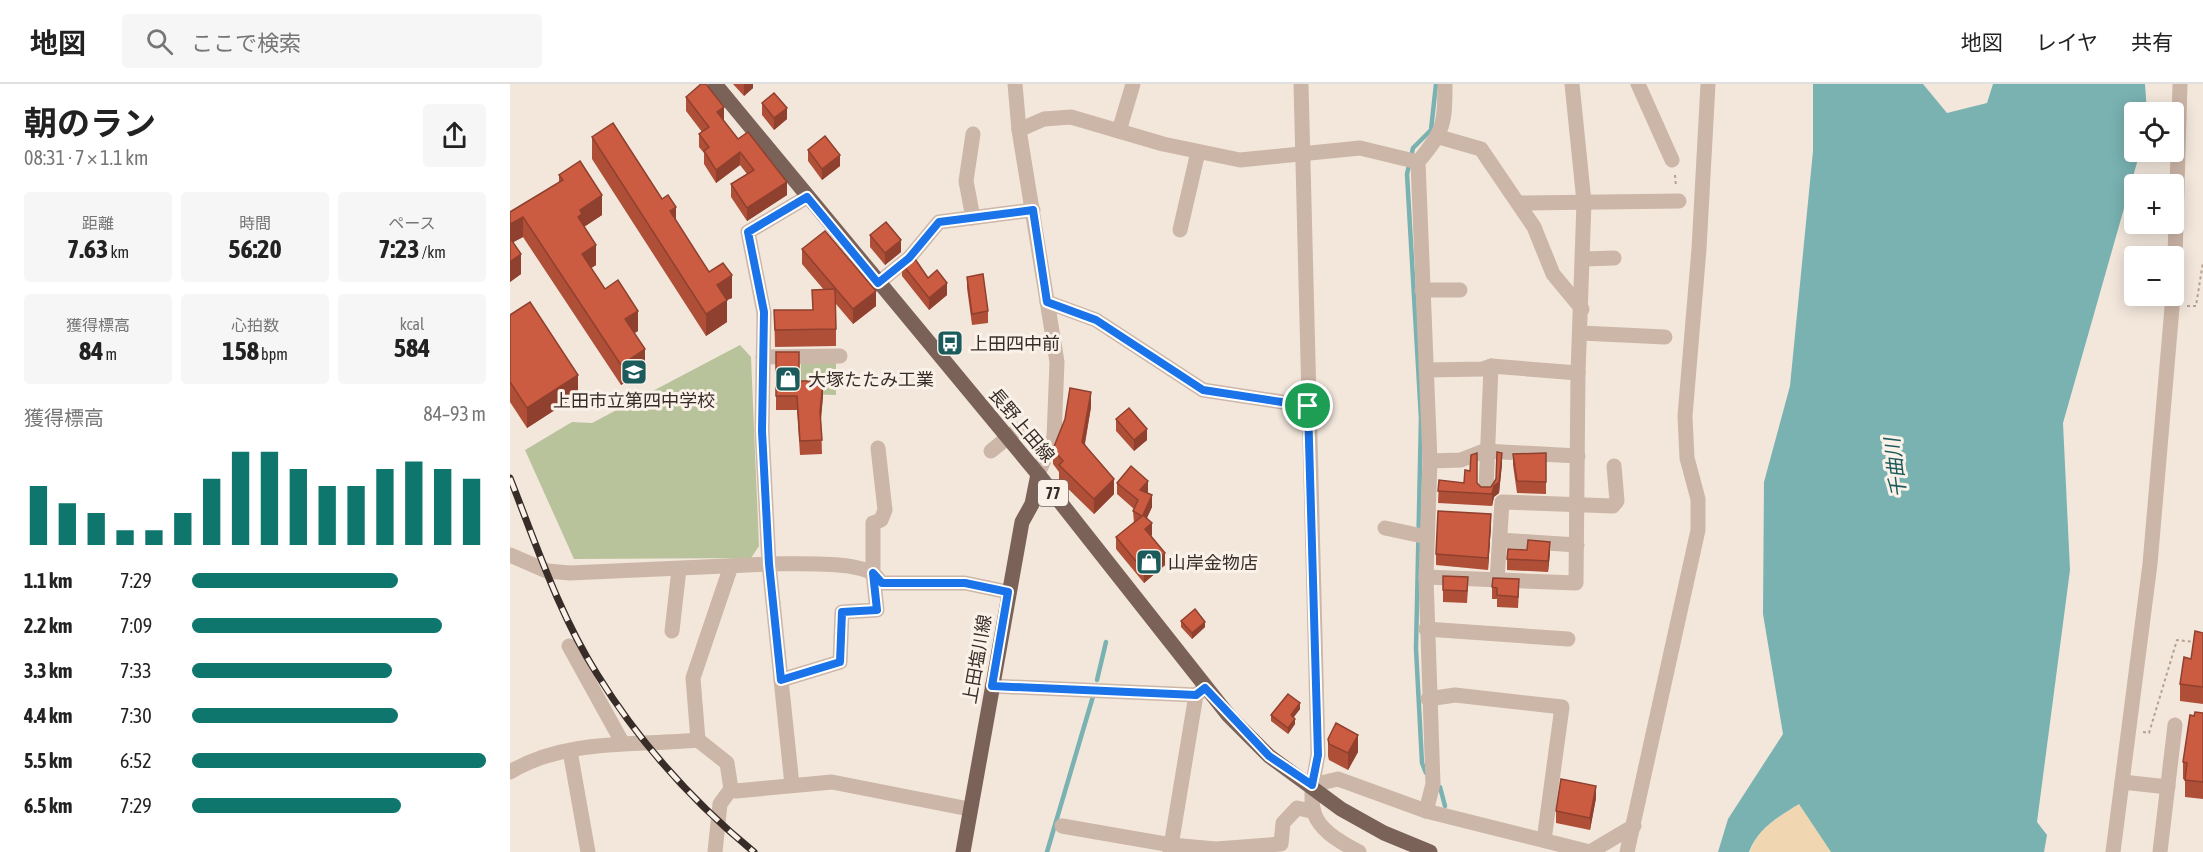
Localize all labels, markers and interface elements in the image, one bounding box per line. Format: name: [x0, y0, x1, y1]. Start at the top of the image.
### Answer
search box: [122, 14, 542, 68]
icon: search: [143, 25, 176, 58]
text: 地図: [30, 27, 86, 59]
text: ここで検索: [191, 30, 301, 56]
text: 地図: [1961, 30, 2003, 54]
text: レイヤ: [2036, 30, 2098, 54]
text: 共有: [2131, 30, 2173, 54]
map controls: [2124, 102, 2184, 306]
button: locate: [2124, 102, 2184, 162]
text: 朝のラン: [24, 104, 156, 142]
button: share: [423, 104, 486, 167]
text: 08:31 · 7 × 1.1 km: [24, 146, 149, 169]
button: +: [2124, 174, 2184, 234]
text: 距離: [82, 214, 114, 232]
text: 時間: [239, 214, 271, 232]
text: ペース: [388, 214, 436, 232]
text: 7.63: [67, 234, 108, 264]
text: 56:20: [228, 234, 282, 264]
text: 7:23: [378, 234, 420, 264]
text: km: [108, 243, 129, 261]
text: /km: [420, 243, 446, 261]
button: −: [2124, 246, 2184, 306]
text: kcal: [400, 315, 424, 333]
text: 獲得標高: [66, 316, 130, 334]
text: 心拍数: [231, 316, 279, 334]
bus stop icon: 上田四中前: [935, 328, 965, 358]
text: 584: [394, 333, 430, 363]
place label: 上田四中前: [970, 333, 1060, 354]
text: 84: [79, 336, 103, 366]
text: 158: [222, 336, 259, 366]
text: m: [103, 345, 117, 363]
text: bpm: [259, 345, 288, 363]
school or university icon: 上田市立第四中学校: [619, 357, 649, 387]
shop icon: 大塚たたみ工業: [773, 364, 803, 394]
place label: 大塚たたみ工業: [808, 369, 934, 390]
pin: [1282, 380, 1333, 431]
street label: 長野上田線: [985, 384, 1059, 466]
icon: arrive: [1291, 389, 1324, 422]
place label: 上田市立第四中学校: [553, 390, 715, 411]
text: 84–93 m: [423, 402, 486, 425]
text: 獲得標高: [24, 406, 104, 429]
water label: 千曲川: [1880, 435, 1910, 499]
road number: 77: [1038, 480, 1068, 506]
shop icon: 山岸金物店: [1134, 547, 1164, 577]
place label: 山岸金物店: [1168, 552, 1258, 573]
text: 1.1 km: [24, 569, 72, 592]
text: 7:29: [120, 569, 152, 592]
street label: 上田塩川線: [959, 613, 995, 705]
text: 2.2 km: [24, 614, 72, 637]
text: 7:09: [120, 614, 152, 637]
text: 3.3 km: [24, 659, 72, 682]
text: 7:33: [120, 659, 152, 682]
text: 4.4 km: [24, 704, 72, 727]
text: 7:30: [120, 704, 152, 727]
text: 5.5 km: [24, 749, 72, 772]
text: 6:52: [120, 749, 152, 772]
text: 6.5 km: [24, 794, 72, 817]
text: 7:29: [120, 794, 152, 817]

